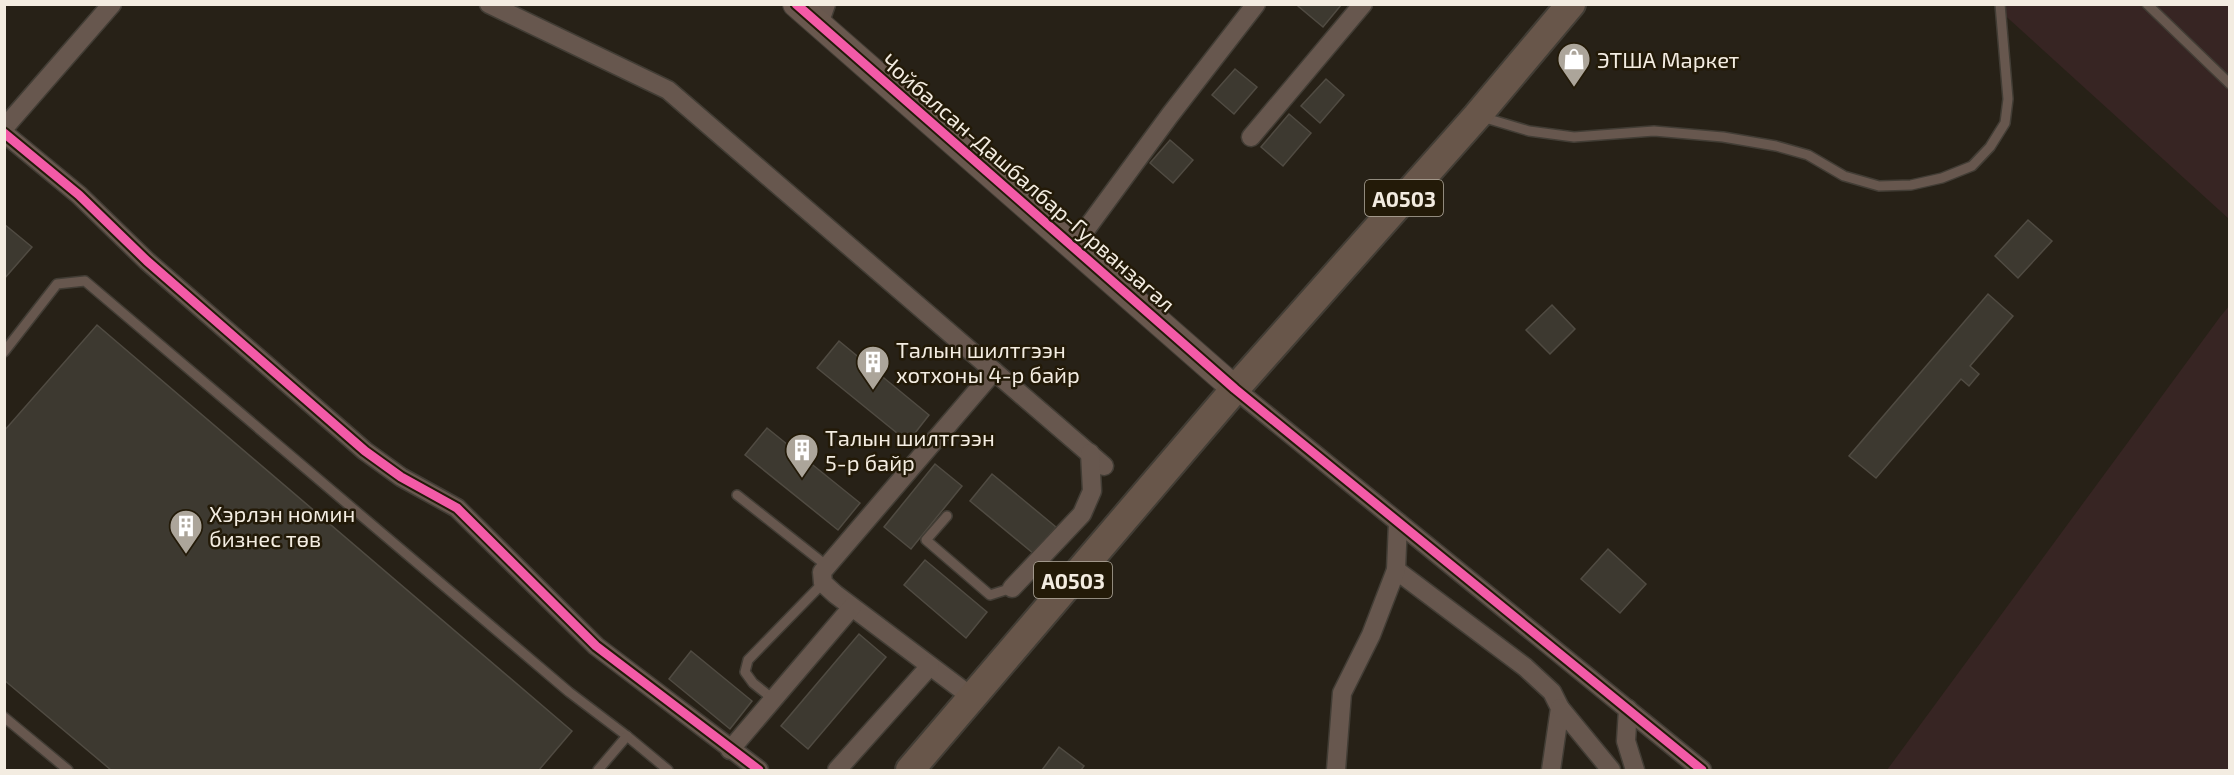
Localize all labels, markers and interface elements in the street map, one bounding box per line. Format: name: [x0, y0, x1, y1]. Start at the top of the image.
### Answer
shop icon: ЭТША Маркет: [1556, 41, 1592, 88]
place label: ЭТША Маркет: [1597, 46, 1740, 72]
street label: Чойбалсан-Дашбалбар-Гурванзагал: [876, 47, 1181, 317]
road number: A0503: [1365, 180, 1443, 216]
place label: Талын шилтгээн хотхоны 4-р байр: [896, 336, 1080, 387]
building icon: Талын шилтгээн хотхоны 4-р байр: [855, 344, 891, 391]
place label: Талын шилтгээн 5-р байр: [825, 424, 995, 475]
building icon: Талын шилтгээн 5-р байр: [784, 432, 820, 479]
place label: Хэрлэн номин бизнес төв: [209, 500, 355, 551]
building icon: Хэрлэн номин бизнес төв: [168, 508, 204, 555]
road number: A0503: [1034, 562, 1112, 598]

